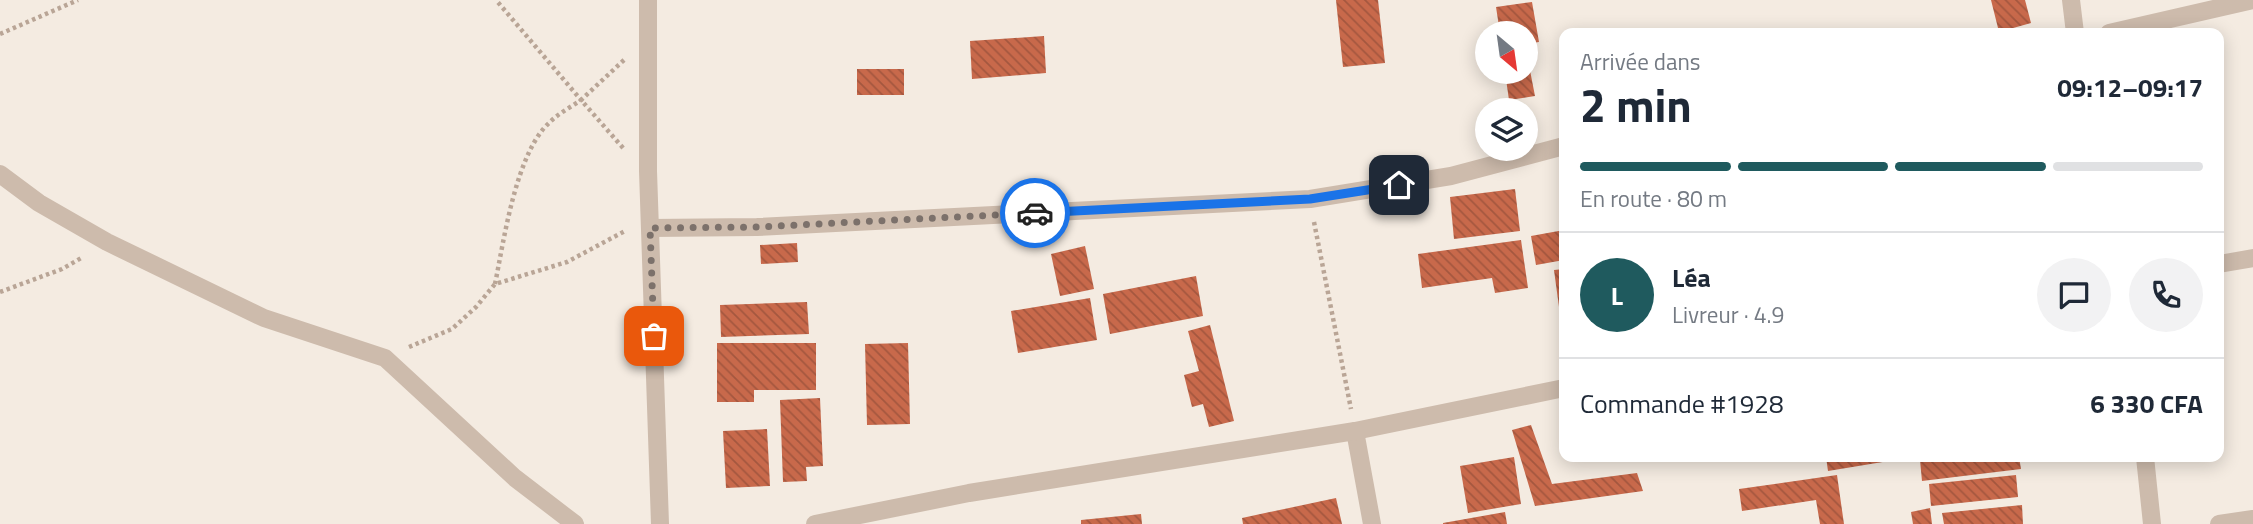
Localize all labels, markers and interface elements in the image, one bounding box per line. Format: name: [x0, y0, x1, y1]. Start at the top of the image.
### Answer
north arrow: [1475, 21, 1538, 84]
map controls: [1475, 21, 1538, 161]
text: Arrivée dans: [1580, 44, 1701, 79]
text: 09:12–09:17: [2057, 68, 2203, 107]
text: 2 min: [1580, 70, 1692, 140]
button: layers: [1475, 98, 1538, 161]
pin: [1369, 155, 1429, 215]
icon: home: [1380, 166, 1418, 204]
courier: [1000, 178, 1070, 248]
text: En route · 80 m: [1580, 181, 1727, 216]
icon: car: [1016, 194, 1054, 232]
text: Léa: [1672, 258, 1711, 297]
button: chat: [2037, 258, 2111, 332]
button: phone: [2129, 258, 2203, 332]
text: L: [1611, 276, 1623, 315]
text: Livreur · 4.9: [1672, 297, 1784, 332]
pin: [624, 306, 684, 366]
icon: bag: [635, 317, 673, 355]
text: Commande #1928: [1580, 384, 1783, 423]
text: 6 330 CFA: [2090, 384, 2203, 423]

